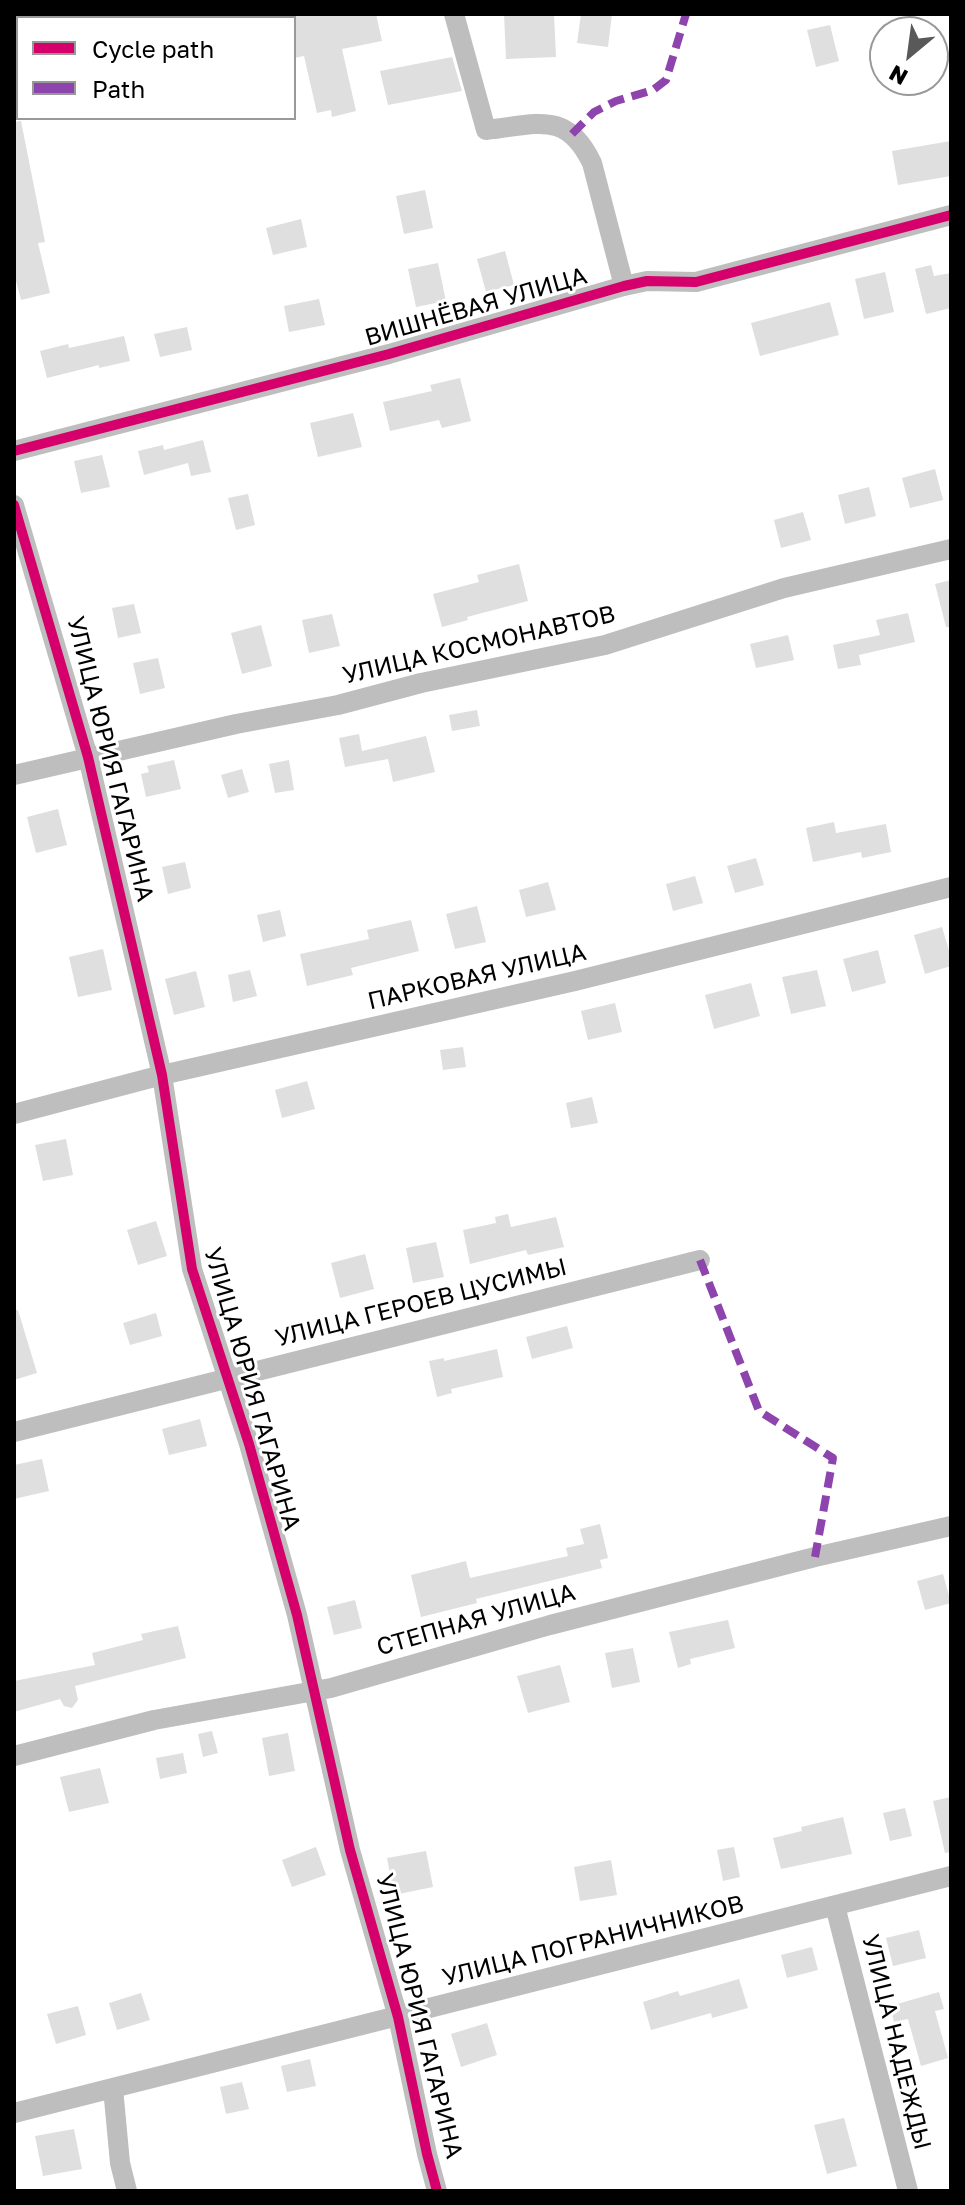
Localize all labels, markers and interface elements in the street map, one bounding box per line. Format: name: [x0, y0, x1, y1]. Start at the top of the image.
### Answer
legend: [16, 16, 296, 120]
north arrow: [869, 16, 949, 96]
text: Cycle path: [92, 34, 214, 63]
text: N: [884, 60, 912, 92]
text: Path: [92, 74, 145, 103]
street label: ВИШНЁВАЯ УЛИЦА: [362, 261, 590, 353]
street label: УЛИЦА КОСМОНАВТОВ: [340, 600, 618, 690]
street label: УЛИЦА ЮРИЯ ГАГАРИНА: [61, 613, 159, 905]
street label: ПАРКОВАЯ УЛИЦА: [365, 938, 589, 1016]
street label: УЛИЦА ЮРИЯ ГАГАРИНА: [198, 1244, 306, 1534]
street label: УЛИЦА ГЕРОЕВ ЦУСИМЫ: [272, 1253, 570, 1353]
street label: СТЕПНАЯ УЛИЦА: [373, 1578, 579, 1662]
street label: УЛИЦА ЮРИЯ ГАГАРИНА: [370, 1870, 468, 2162]
street label: УЛИЦА ПОГРАНИЧНИКОВ: [439, 1890, 747, 1992]
street label: УЛИЦА НАДЕЖДЫ: [855, 1931, 937, 2153]

